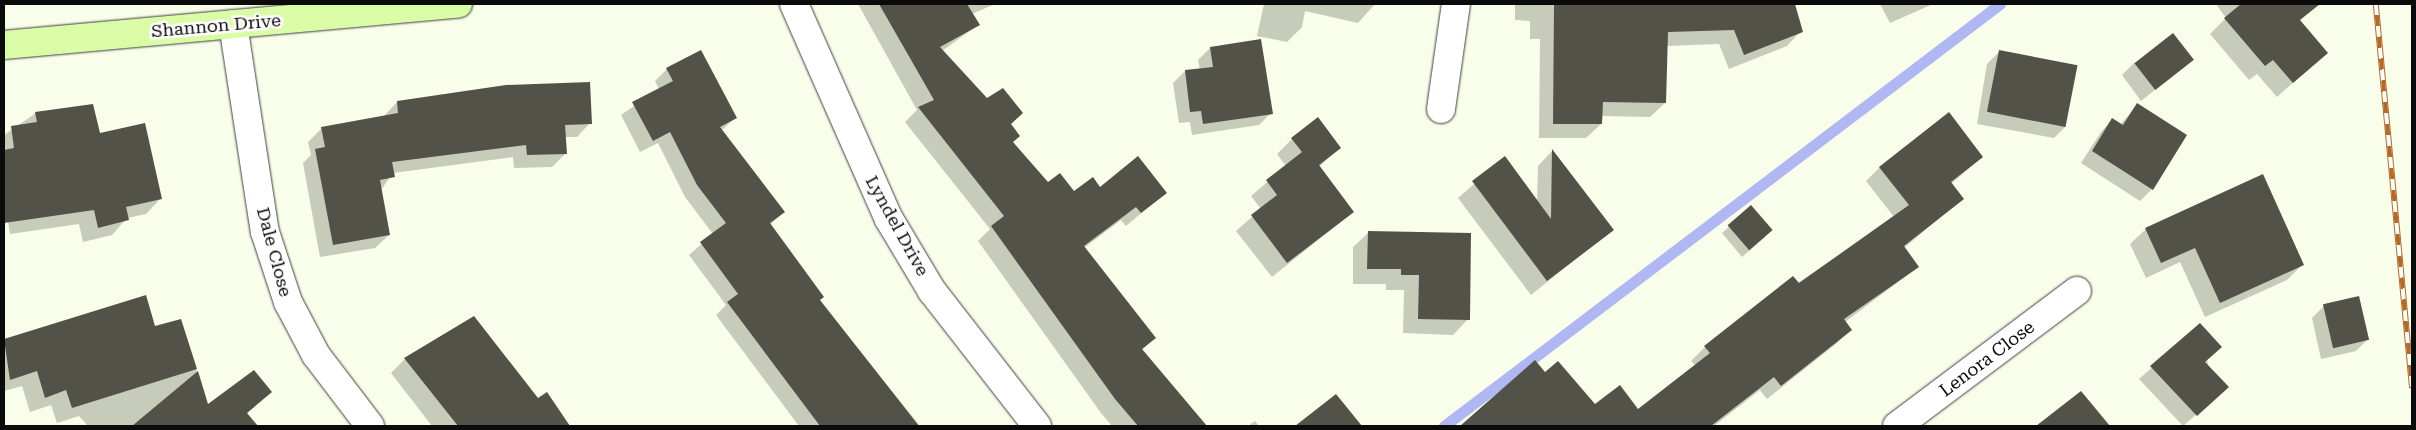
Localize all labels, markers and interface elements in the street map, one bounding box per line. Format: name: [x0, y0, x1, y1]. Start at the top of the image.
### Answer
street label: Shannon Drive: [150, 10, 282, 42]
street label: Lyndel Drive: [861, 172, 933, 280]
street label: Dale Close: [252, 205, 296, 299]
street label: Lenora Close: [1935, 316, 2039, 402]

